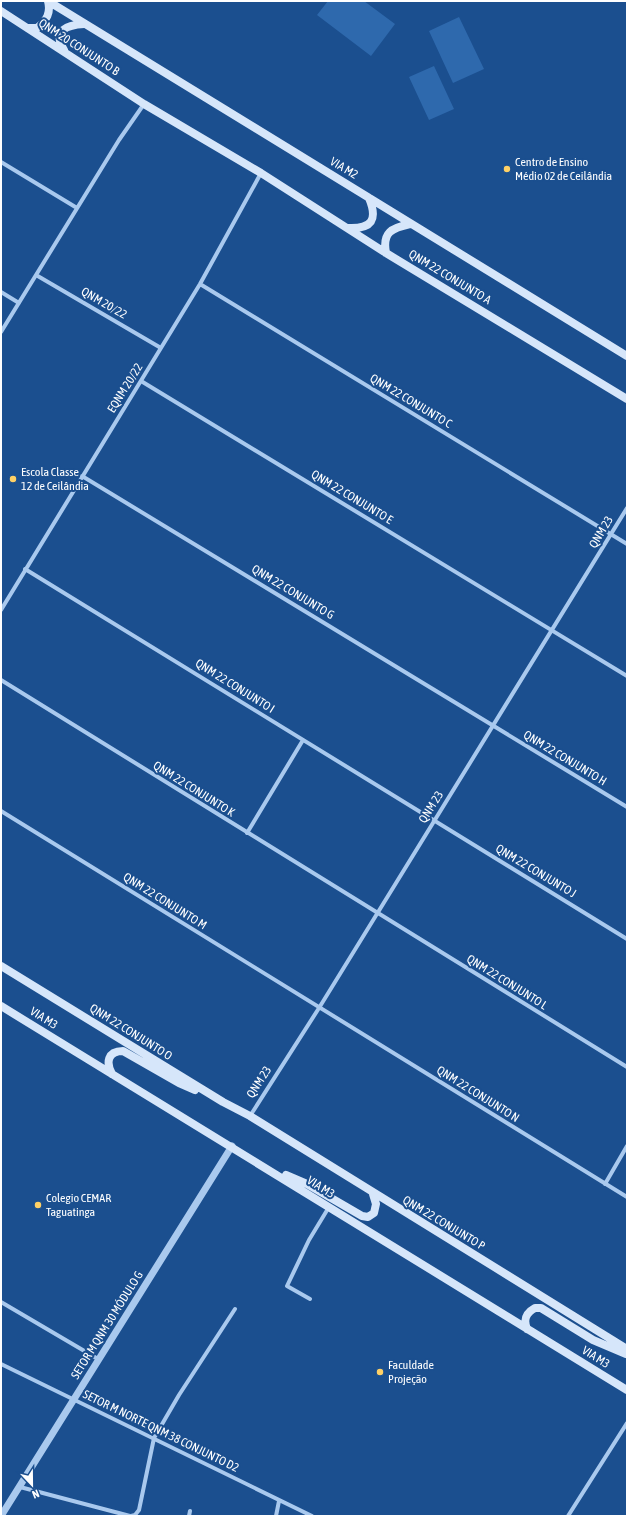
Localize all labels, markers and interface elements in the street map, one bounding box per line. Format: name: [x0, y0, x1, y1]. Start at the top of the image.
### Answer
street label: QNM 20 CONJUNTO B: [36, 16, 122, 78]
street label: VIA M2: [327, 154, 361, 182]
place label: Centro de Ensino Médio 02 de Ceilândia: [515, 155, 612, 183]
marker: Centro de Ensino Médio 02 de Ceilândia: [502, 164, 512, 174]
street label: QNM 22 CONJUNTO A: [406, 247, 494, 307]
street label: QNM 20/22: [79, 284, 129, 322]
street label: EQNM 20/22: [104, 361, 146, 415]
street label: QNM 22 CONJUNTO C: [368, 371, 455, 431]
place label: Escola Classe 12 de Ceilândia: [21, 465, 89, 493]
street label: QNM 22 CONJUNTO E: [309, 467, 395, 527]
marker: Escola Classe 12 de Ceilândia: [8, 474, 18, 484]
street label: QNM 23: [586, 513, 616, 551]
street label: QNM 22 CONJUNTO G: [249, 562, 337, 622]
street label: QNM 22 CONJUNTO I: [193, 656, 277, 716]
street label: QNM 22 CONJUNTO H: [521, 728, 609, 788]
street label: QNM 22 CONJUNTO K: [151, 758, 237, 820]
street label: QNM 23: [416, 788, 446, 826]
street label: QNM 22 CONJUNTO J: [493, 841, 579, 901]
street label: QNM 22 CONJUNTO M: [121, 870, 209, 932]
street label: QNM 22 CONJUNTO L: [464, 952, 550, 1013]
street label: QNM 22 CONJUNTO O: [87, 1001, 175, 1063]
street label: VIA M3: [28, 1004, 60, 1032]
street label: QNM 23: [244, 1063, 274, 1101]
street label: QNM 22 CONJUNTO N: [434, 1063, 522, 1125]
street label: VIA M3: [305, 1173, 337, 1201]
place label: Colegio CEMAR Taguatinga: [46, 1191, 111, 1219]
street label: QNM 22 CONJUNTO P: [400, 1193, 488, 1253]
marker: Colegio CEMAR Taguatinga: [33, 1200, 43, 1210]
street label: SETOR M QNM 30 MÓDULO G: [68, 1269, 146, 1381]
street label: VIA M3: [580, 1343, 612, 1371]
place label: Faculdade Projeção: [388, 1358, 434, 1386]
marker: Faculdade Projeção: [375, 1367, 385, 1377]
street label: SETOR M NORTE QNM 38 CONJUNTO D2: [81, 1387, 241, 1475]
north arrow: [12, 1465, 52, 1505]
text: N: [30, 1487, 41, 1501]

